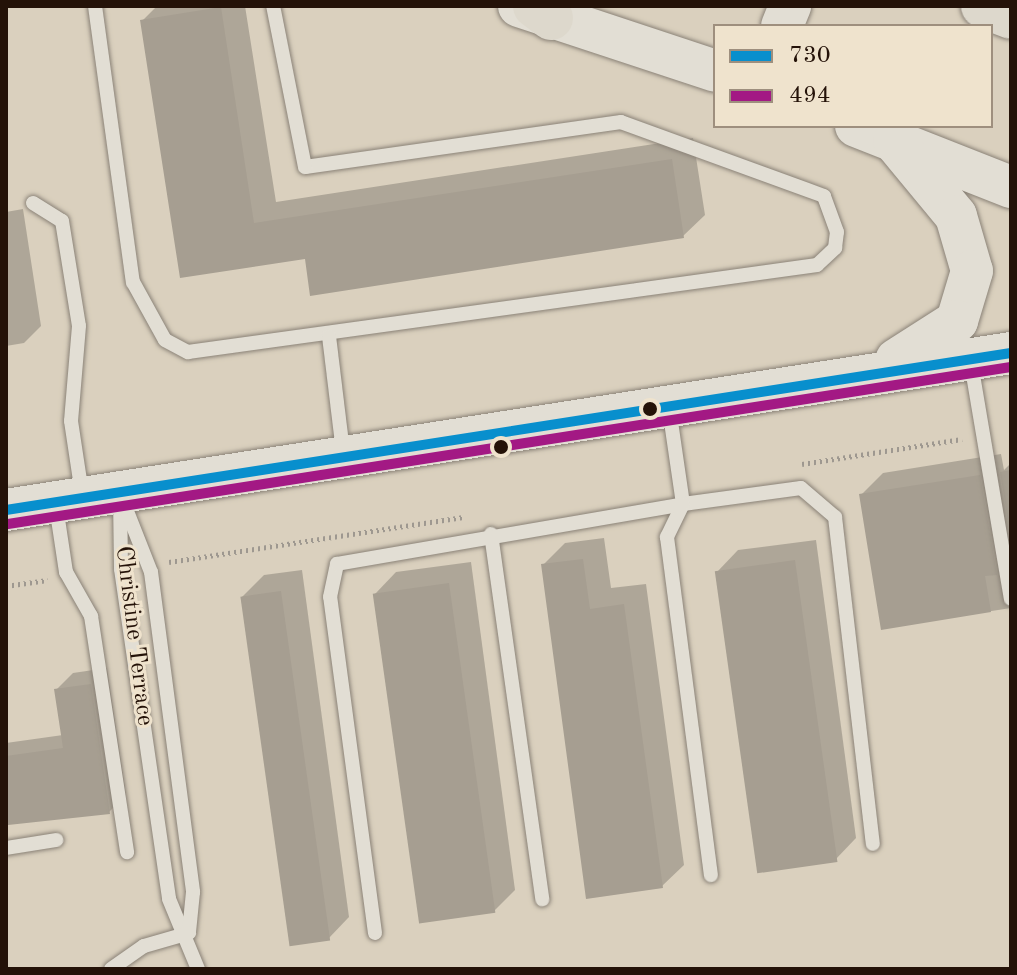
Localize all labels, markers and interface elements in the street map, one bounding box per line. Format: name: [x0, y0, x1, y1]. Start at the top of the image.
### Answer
legend: [713, 24, 993, 128]
text: 730: [789, 44, 831, 68]
text: 494: [789, 84, 831, 108]
unlabelled marker: [642, 401, 658, 417]
unlabelled marker: [493, 439, 509, 455]
street label: Christine Terrace: [108, 544, 158, 728]

